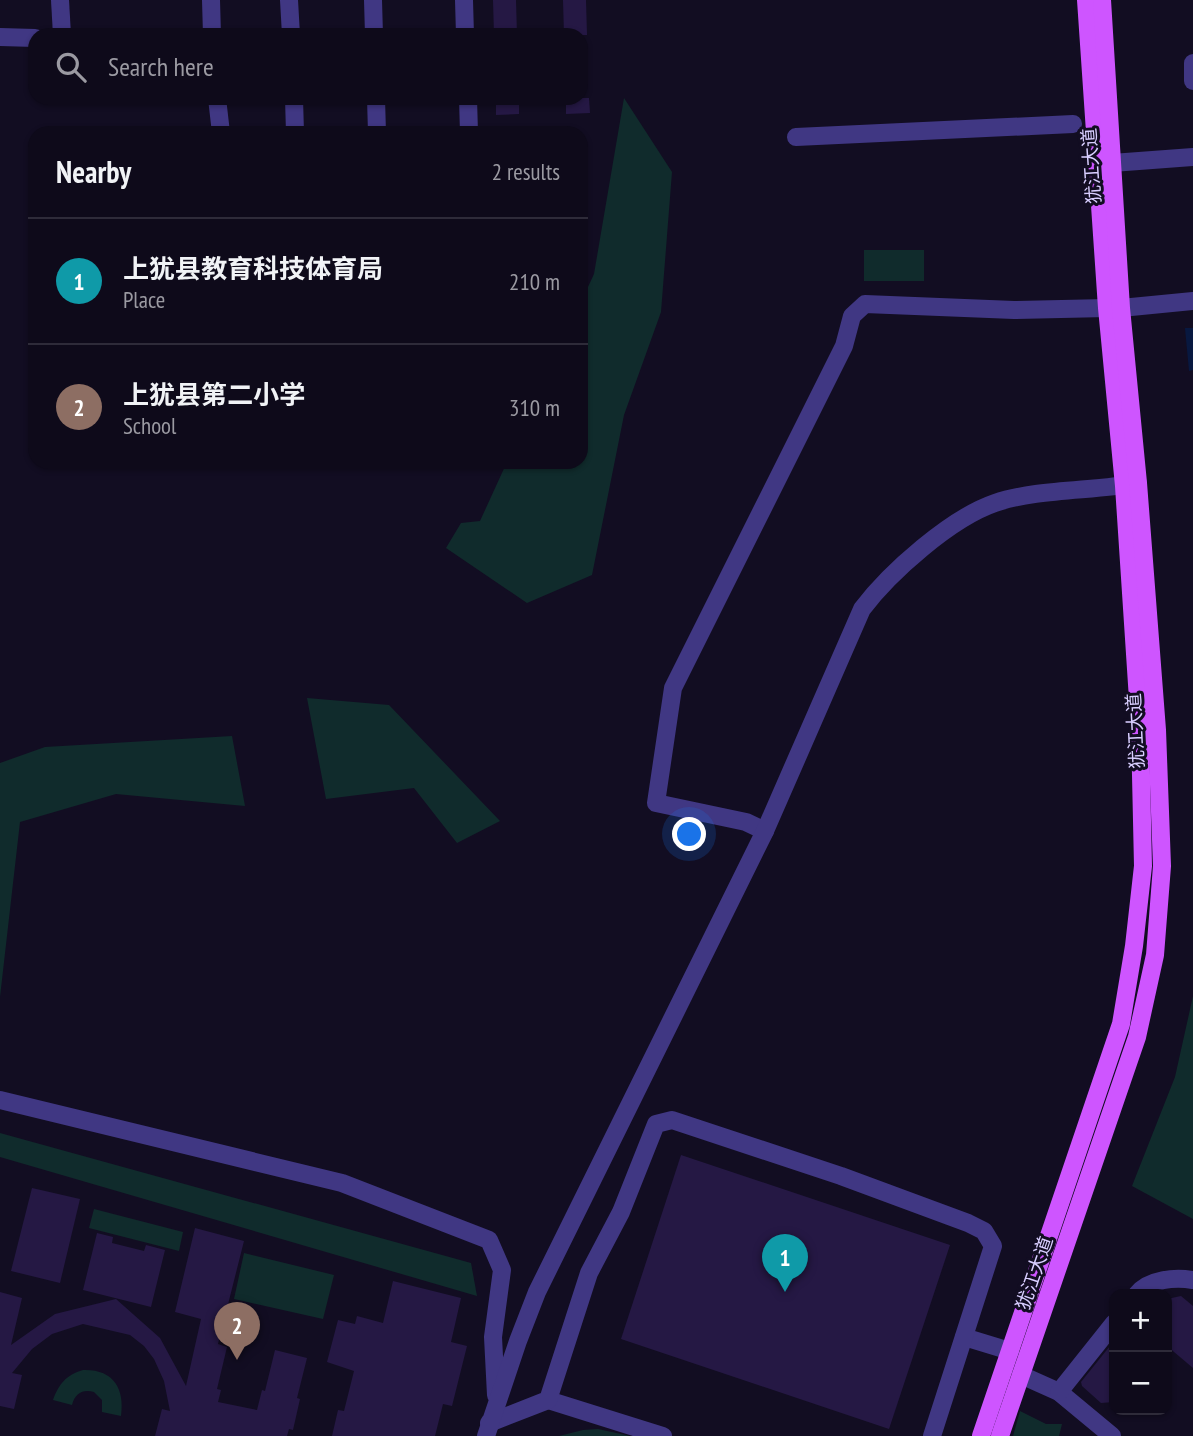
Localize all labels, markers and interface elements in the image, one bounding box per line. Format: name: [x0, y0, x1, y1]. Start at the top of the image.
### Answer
search box: [28, 28, 588, 105]
icon: search: [52, 48, 90, 86]
text: Search here: [108, 50, 214, 83]
street label: 犹江大道: [1076, 127, 1106, 205]
text: Nearby: [56, 152, 131, 191]
text: 2 results: [492, 157, 560, 186]
text: 上犹县教育科技体育局: [123, 252, 383, 285]
text: 1: [74, 267, 85, 296]
text: 210 m: [509, 267, 560, 296]
text: Place: [123, 285, 165, 314]
text: 上犹县第二小学: [123, 378, 305, 411]
text: 2: [74, 393, 85, 422]
text: 310 m: [509, 393, 560, 422]
text: School: [123, 411, 176, 440]
street label: 犹江大道: [1121, 692, 1149, 770]
your location: [672, 817, 706, 851]
street label: 犹江大道: [1010, 1233, 1058, 1313]
pin: 1: [762, 1234, 808, 1292]
map controls: [1109, 1289, 1172, 1415]
button: +: [1109, 1289, 1172, 1352]
pin: 2: [214, 1302, 260, 1360]
button: −: [1109, 1352, 1172, 1415]

